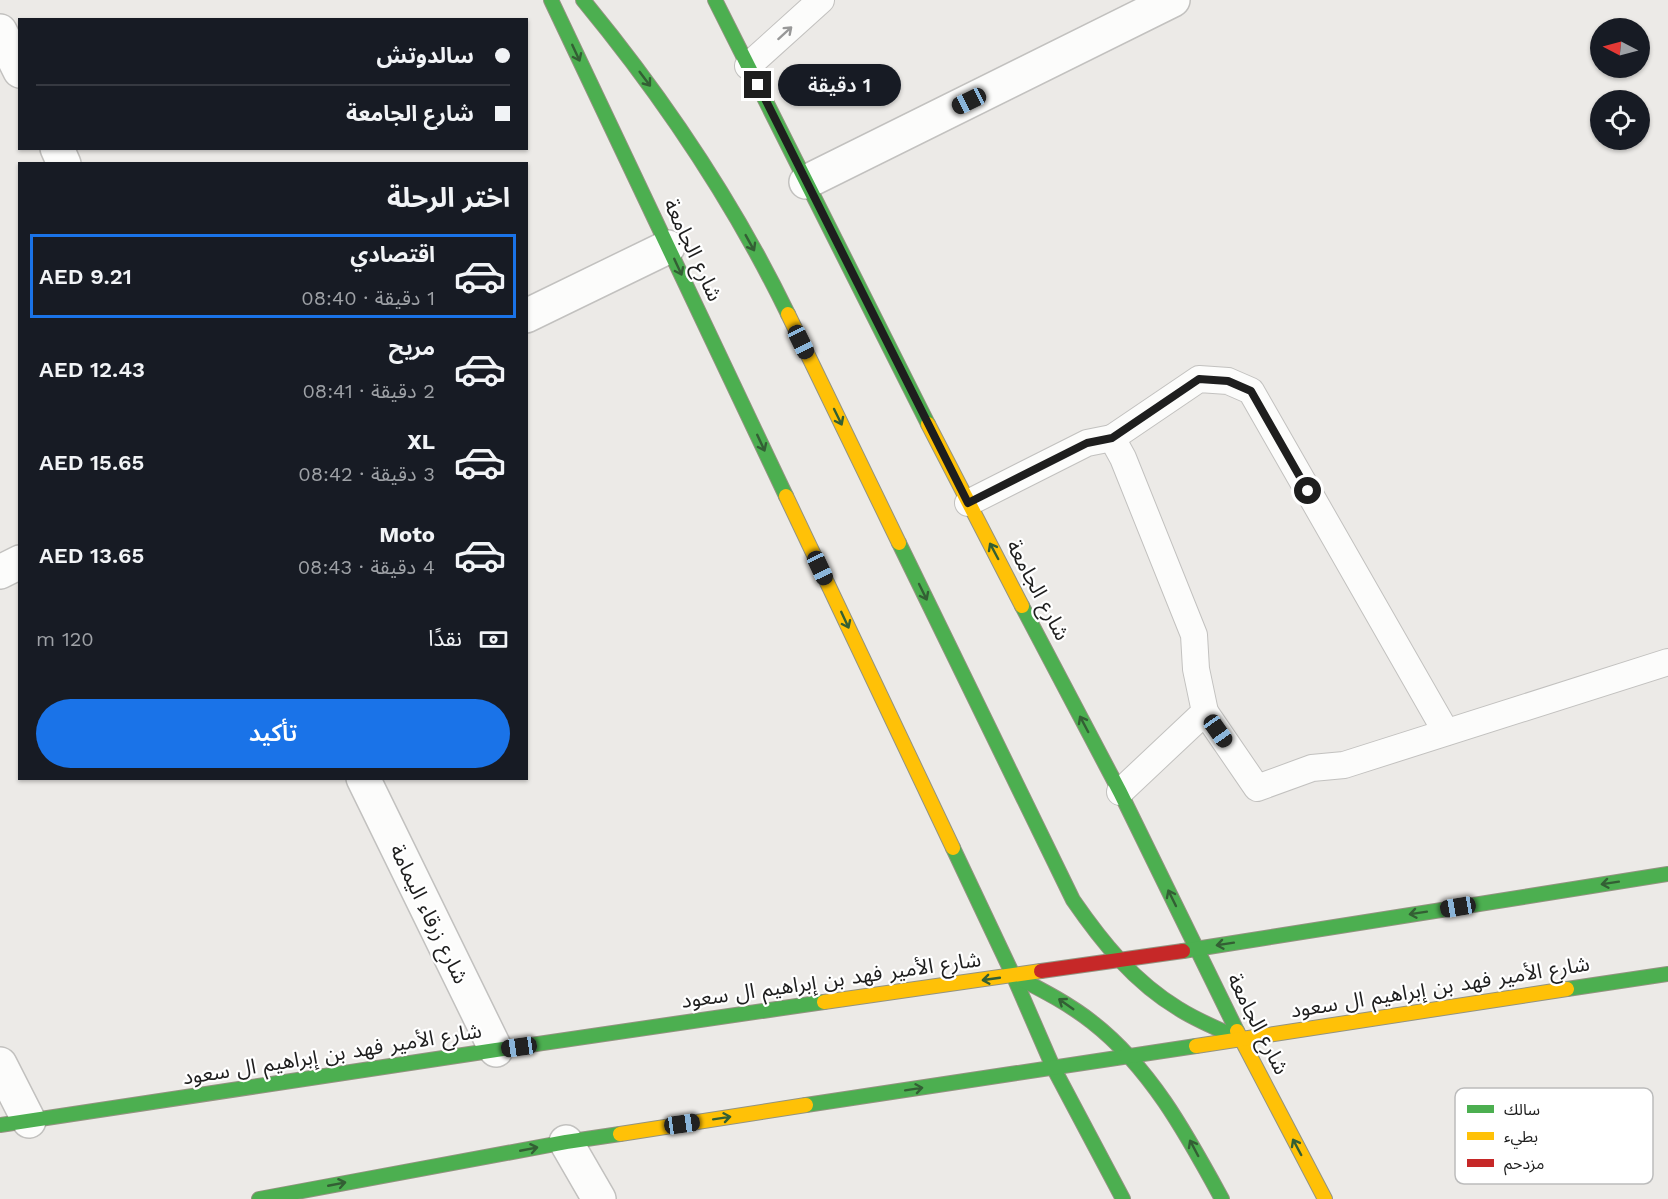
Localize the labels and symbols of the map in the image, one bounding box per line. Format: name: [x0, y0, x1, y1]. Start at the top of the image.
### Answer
north arrow: [1590, 18, 1650, 78]
one-way arrow: [777, 26, 792, 40]
one-way arrow: [571, 43, 583, 61]
callout: 1 دقيقة: [779, 64, 902, 106]
one-way arrow: [639, 70, 652, 86]
route end: [744, 71, 771, 98]
car: [949, 85, 989, 117]
street label: شارع الجامعة: [656, 195, 728, 306]
one-way arrow: [745, 233, 756, 251]
one-way arrow: [672, 258, 684, 276]
car: [785, 322, 817, 362]
one-way arrow: [832, 408, 844, 426]
one-way arrow: [756, 434, 768, 452]
route start: [1294, 477, 1321, 504]
street label: شارع الجامعة: [999, 535, 1075, 646]
one-way arrow: [987, 542, 999, 560]
car: [804, 548, 836, 588]
one-way arrow: [918, 583, 930, 601]
one-way arrow: [839, 610, 851, 628]
car: [1200, 711, 1236, 751]
one-way arrow: [1078, 716, 1090, 733]
street label: شارع زرقاء اليمامة: [382, 840, 474, 989]
one-way arrow: [1601, 878, 1621, 889]
one-way arrow: [1165, 890, 1177, 908]
car: [1439, 895, 1477, 919]
one-way arrow: [1408, 908, 1428, 919]
one-way arrow: [1216, 939, 1235, 950]
street label: شارع الأمير فهد بن إبراهيم ال سعود: [679, 946, 983, 1016]
street label: شارع الأمير فهد بن إبراهيم ال سعود: [1289, 951, 1592, 1025]
street label: شارع الجامعة: [1220, 969, 1295, 1080]
one-way arrow: [981, 973, 1001, 984]
one-way arrow: [1058, 998, 1074, 1010]
street label: شارع الأمير فهد بن إبراهيم ال سعود: [181, 1018, 484, 1092]
car: [500, 1036, 538, 1058]
one-way arrow: [904, 1083, 924, 1094]
legend: [1455, 1088, 1653, 1184]
text: سالك: [1504, 1100, 1540, 1119]
one-way arrow: [711, 1112, 731, 1123]
car: [663, 1113, 701, 1135]
text: بطيء: [1504, 1127, 1538, 1149]
one-way arrow: [1291, 1138, 1303, 1156]
one-way arrow: [1188, 1139, 1199, 1157]
one-way arrow: [519, 1143, 538, 1154]
text: مزدحم: [1504, 1154, 1544, 1176]
one-way arrow: [327, 1178, 347, 1189]

